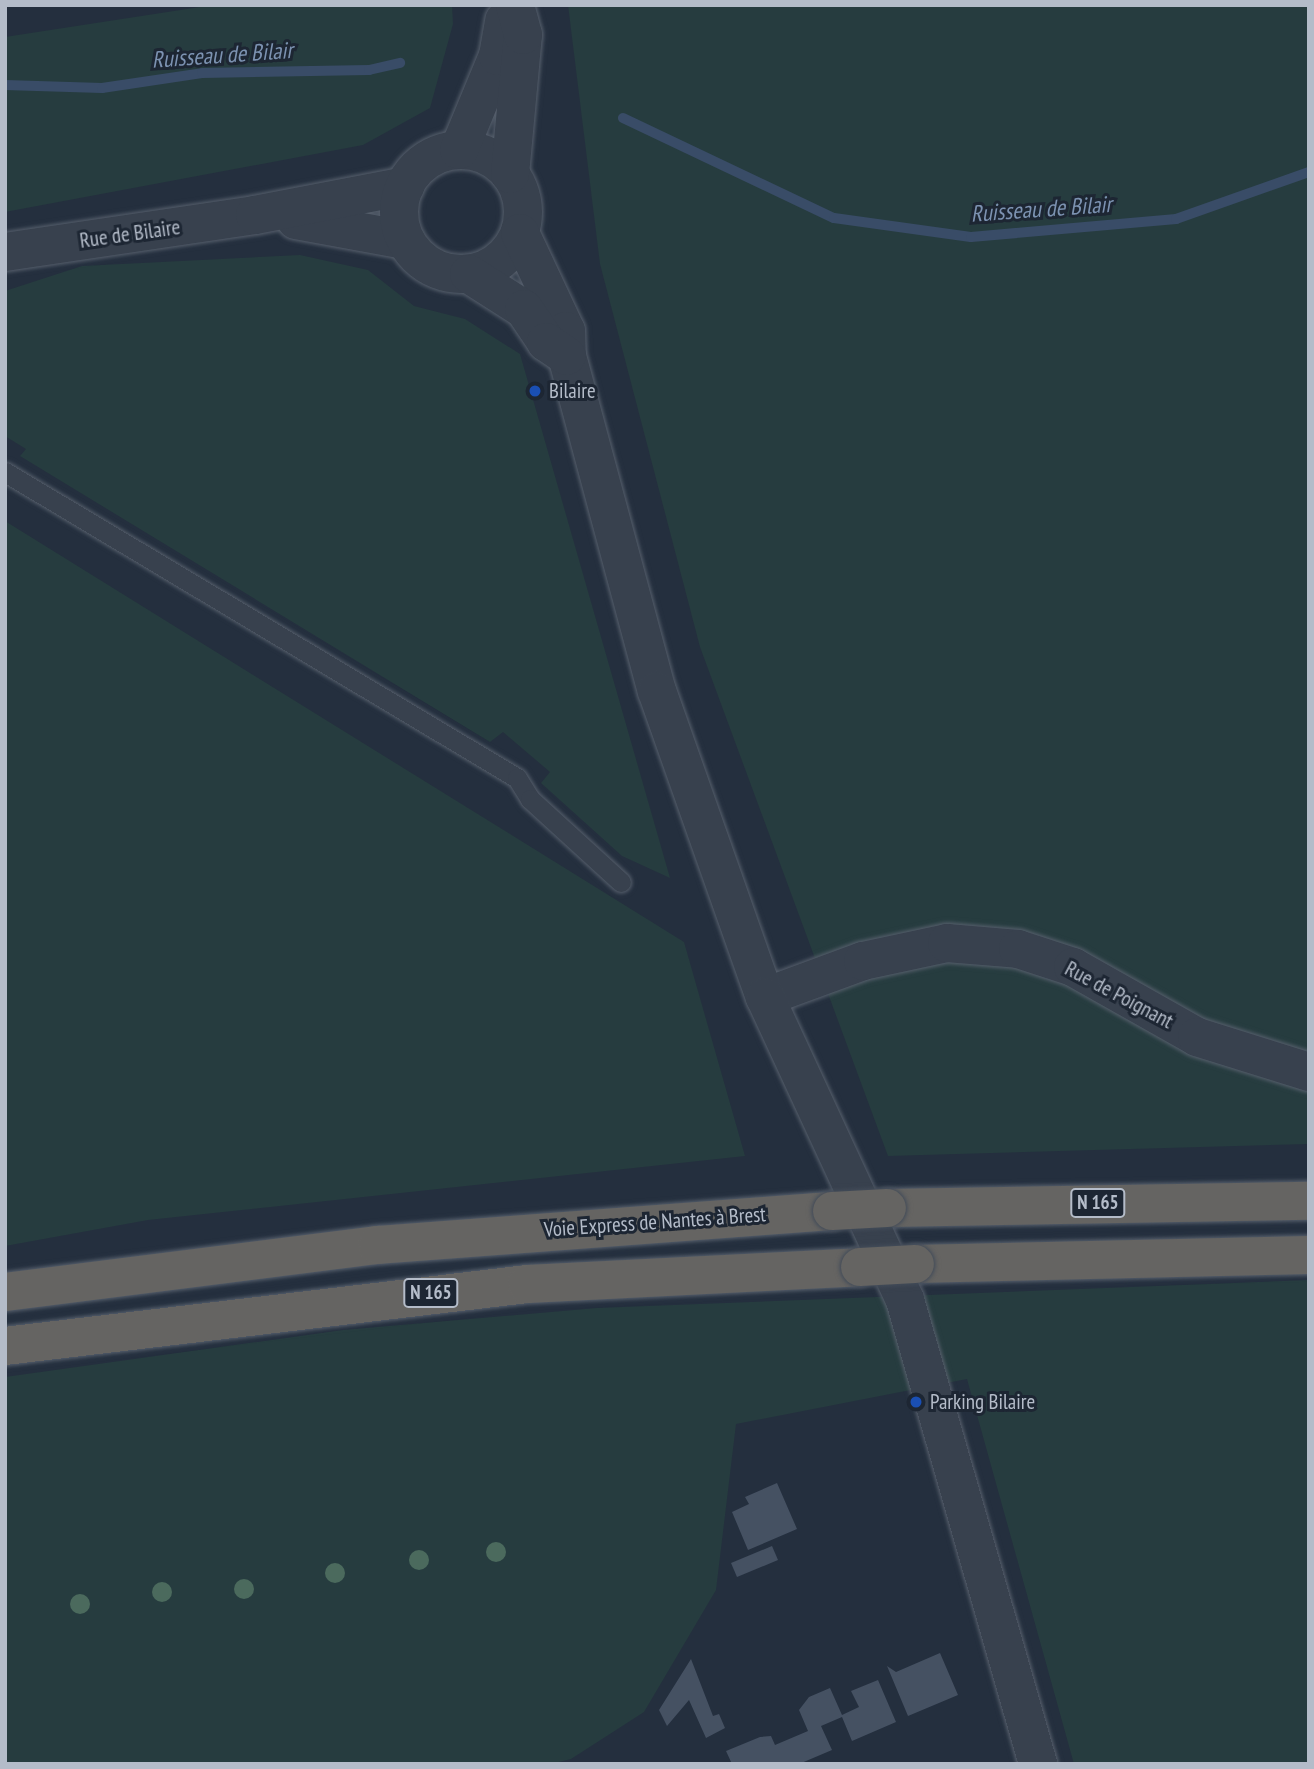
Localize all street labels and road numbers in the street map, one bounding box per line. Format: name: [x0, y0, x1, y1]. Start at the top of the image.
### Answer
street label: Rue de Bilaire: [78, 214, 182, 254]
street label: Rue de Poignant: [1061, 956, 1177, 1034]
road number: N 165: [1070, 1188, 1126, 1218]
street label: Voie Express de Nantes à Brest: [543, 1202, 767, 1242]
road number: N 165: [403, 1278, 459, 1308]

